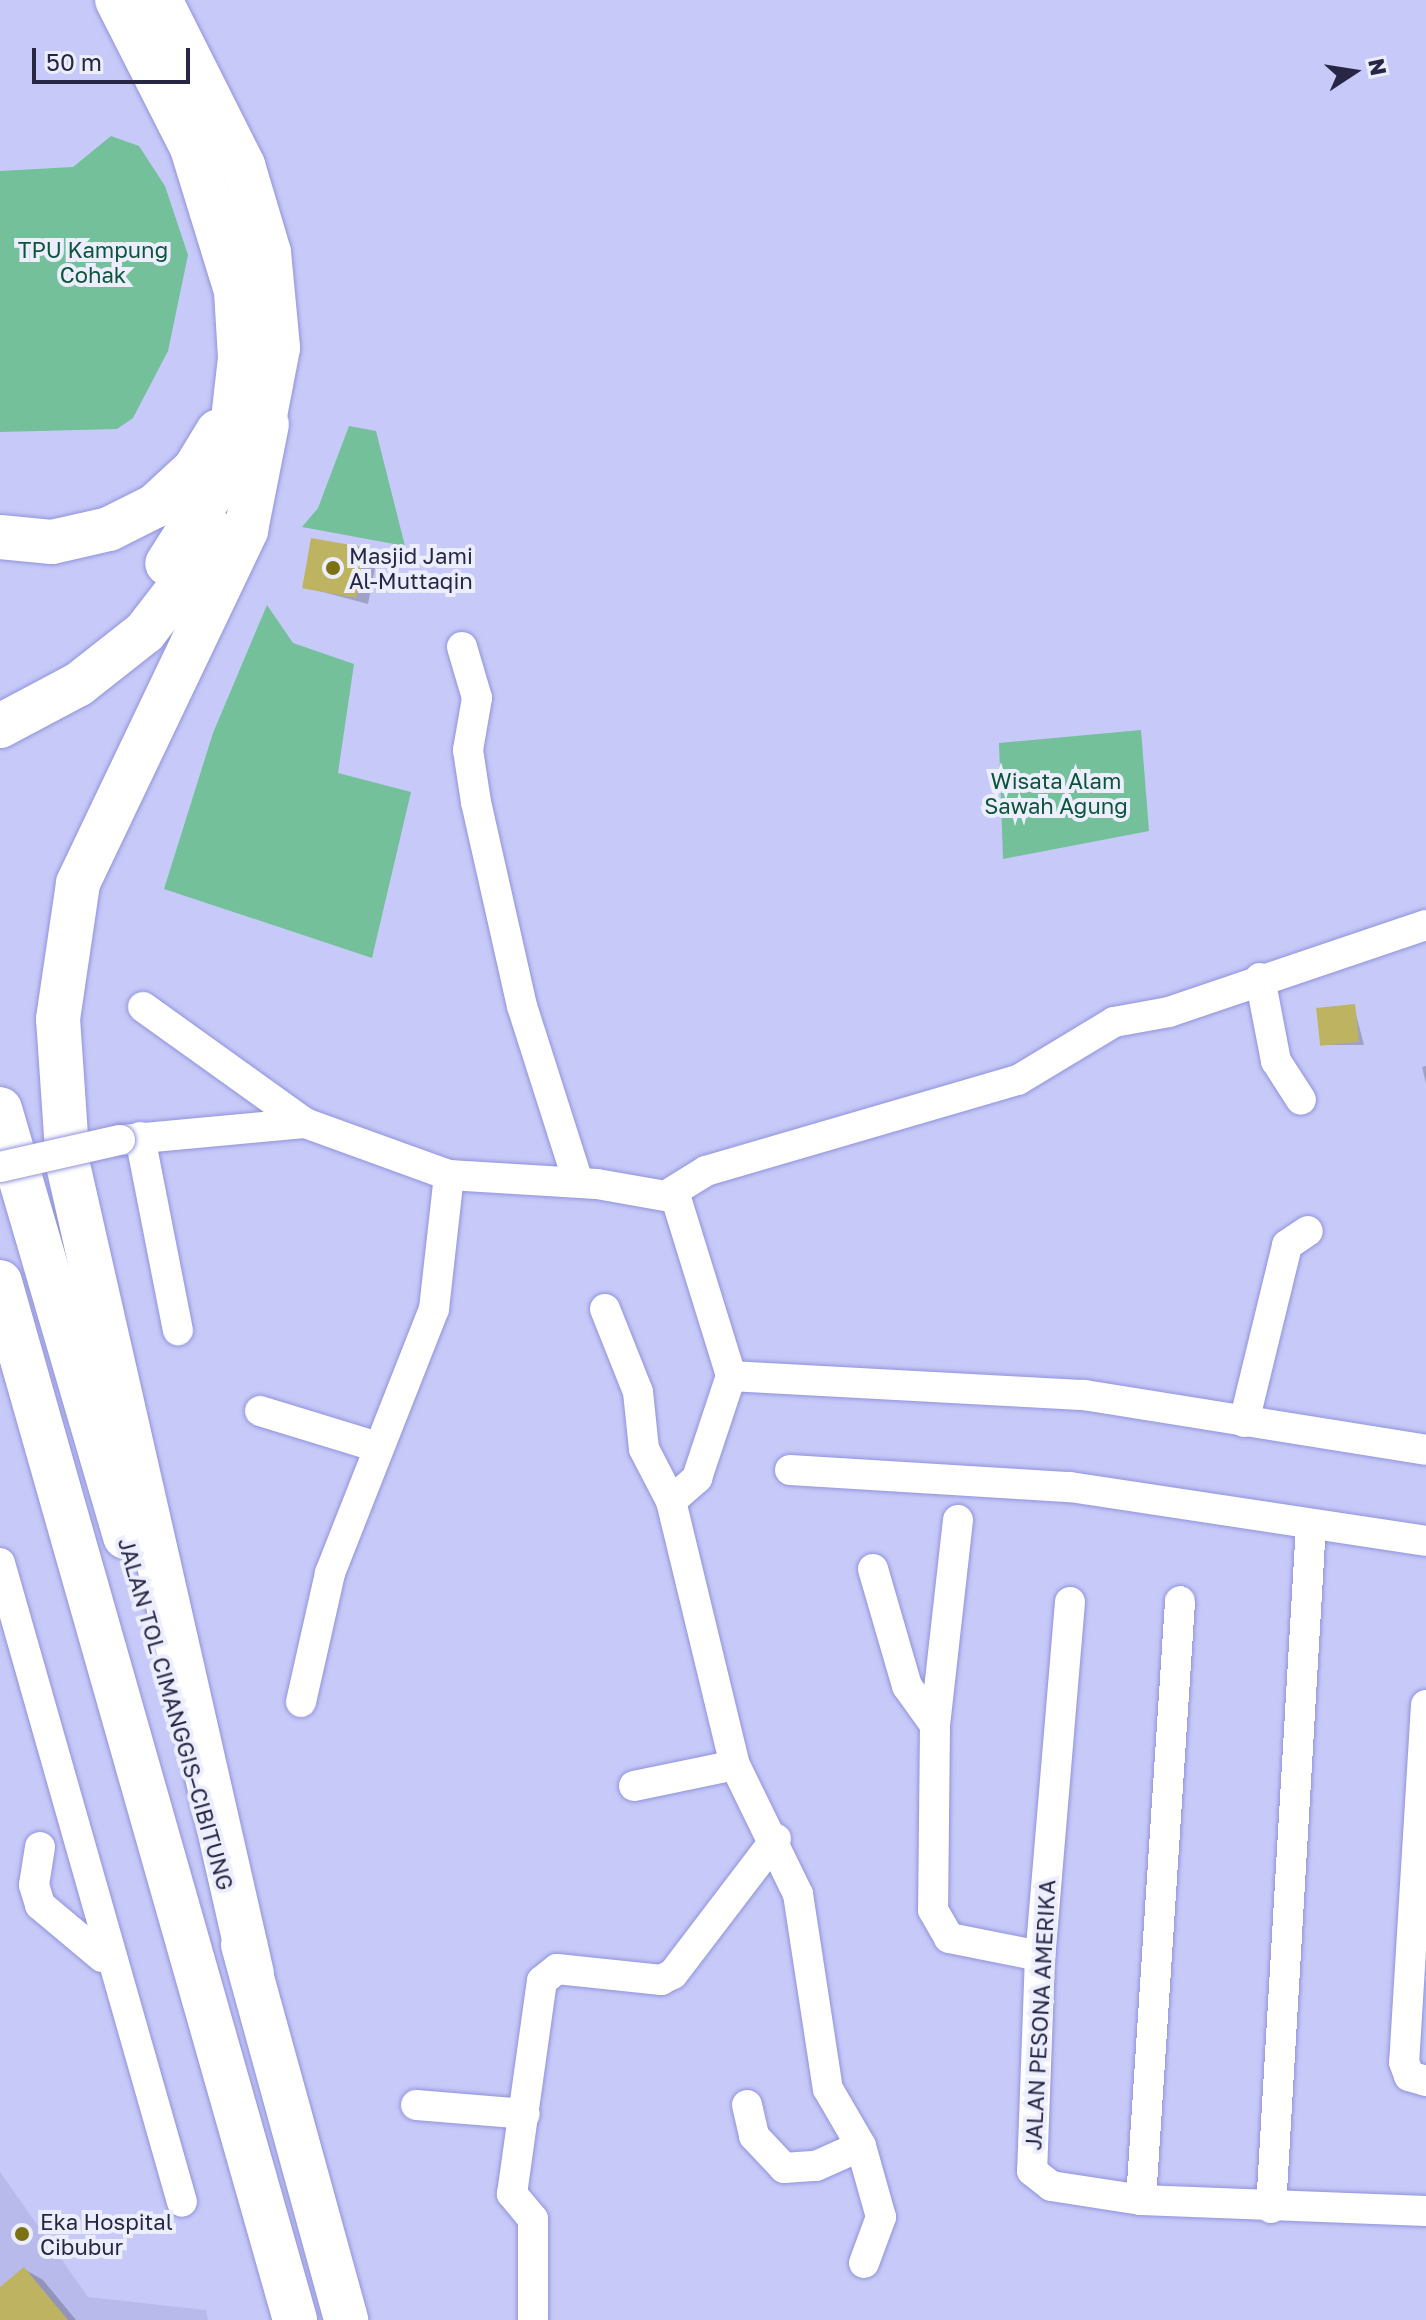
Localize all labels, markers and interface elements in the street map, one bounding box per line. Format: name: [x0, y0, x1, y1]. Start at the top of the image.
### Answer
scale bar: [36, 32, 194, 82]
north arrow: [1314, 32, 1394, 112]
text: 50 m: [46, 47, 102, 76]
text: N: [1363, 56, 1393, 78]
park label: TPU Kampung Cohak: [18, 236, 168, 288]
place label: Masjid Jami Al-Muttaqin: [349, 542, 473, 594]
marker: Masjid Jami Al-Muttaqin: [324, 559, 342, 577]
park label: Wisata Alam Sawah Agung: [984, 767, 1128, 818]
street label: JALAN TOL CIMANGGIS–CIBITUNG: [113, 1535, 239, 1893]
street label: JALAN PESONA AMERIKA: [1020, 1879, 1060, 2151]
place label: Eka Hospital Cibubur: [40, 2208, 173, 2260]
marker: Eka Hospital Cibubur: [11, 2223, 33, 2245]

